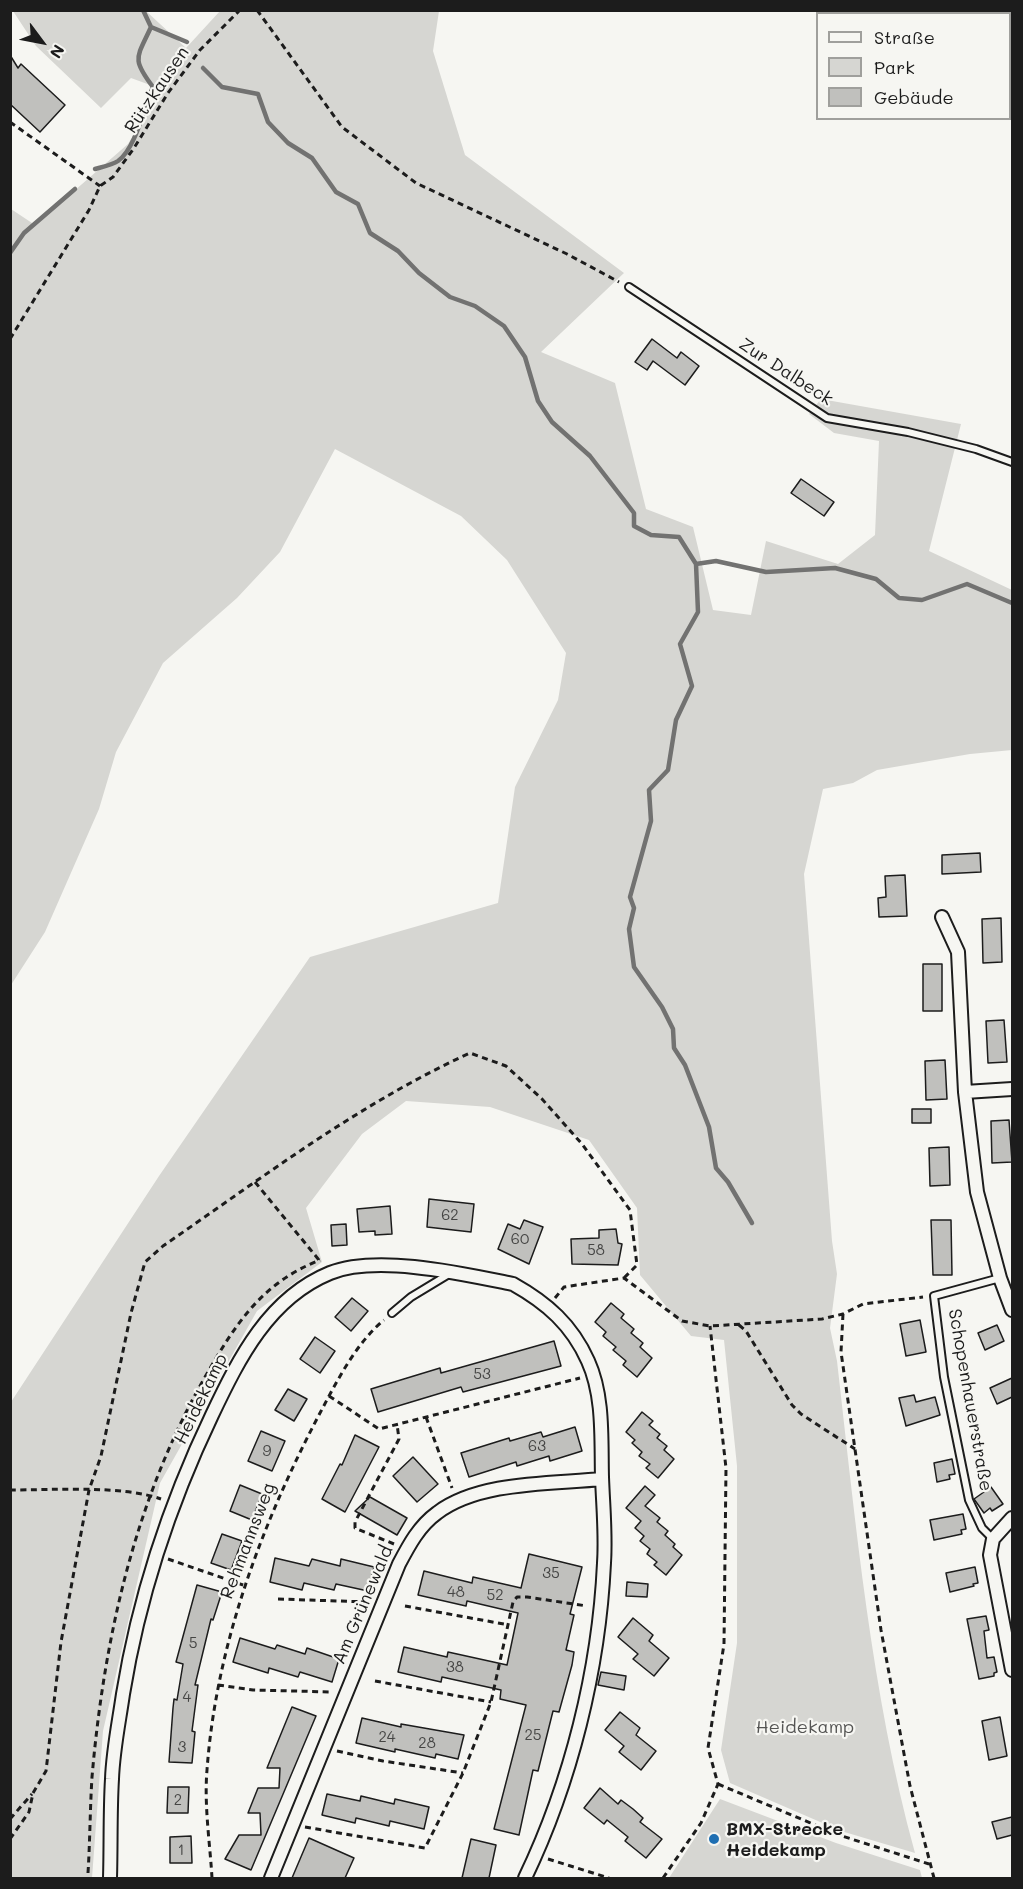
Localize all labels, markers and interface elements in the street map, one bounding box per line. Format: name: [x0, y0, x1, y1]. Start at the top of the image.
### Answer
north arrow: [12, 12, 72, 72]
legend: [816, 12, 1011, 120]
text: Straße: [874, 25, 935, 49]
text: N: [46, 41, 70, 63]
street label: Rützkausen: [120, 43, 194, 137]
text: Park: [874, 55, 915, 79]
text: Gebäude: [874, 85, 954, 109]
street label: Zur Dalbeck: [735, 334, 837, 410]
house number: 62: [441, 1206, 459, 1224]
house number: 60: [511, 1230, 529, 1248]
house number: 58: [587, 1241, 605, 1259]
street label: Schopenhauerstraße: [943, 1307, 997, 1493]
street label: Heidekamp: [170, 1350, 232, 1448]
house number: 53: [473, 1365, 491, 1383]
house number: 63: [528, 1437, 546, 1455]
house number: 9: [263, 1442, 271, 1460]
street label: Rehmannsweg: [216, 1480, 280, 1602]
street label: Am Grünewald: [328, 1542, 398, 1668]
house number: 35: [542, 1564, 560, 1582]
house number: 48: [447, 1583, 465, 1601]
house number: 52: [486, 1586, 504, 1604]
house number: 5: [189, 1634, 197, 1652]
house number: 38: [446, 1658, 464, 1676]
house number: 4: [183, 1688, 191, 1706]
park label: Heidekamp: [756, 1716, 854, 1738]
house number: 25: [524, 1726, 542, 1744]
house number: 24: [378, 1728, 396, 1746]
house number: 28: [418, 1734, 436, 1752]
house number: 3: [178, 1738, 186, 1756]
house number: 2: [174, 1791, 182, 1809]
place label: BMX-Strecke Heidekamp: [726, 1818, 843, 1860]
marker: BMX-Strecke Heidekamp: [707, 1832, 721, 1846]
house number: 1: [178, 1841, 184, 1859]

